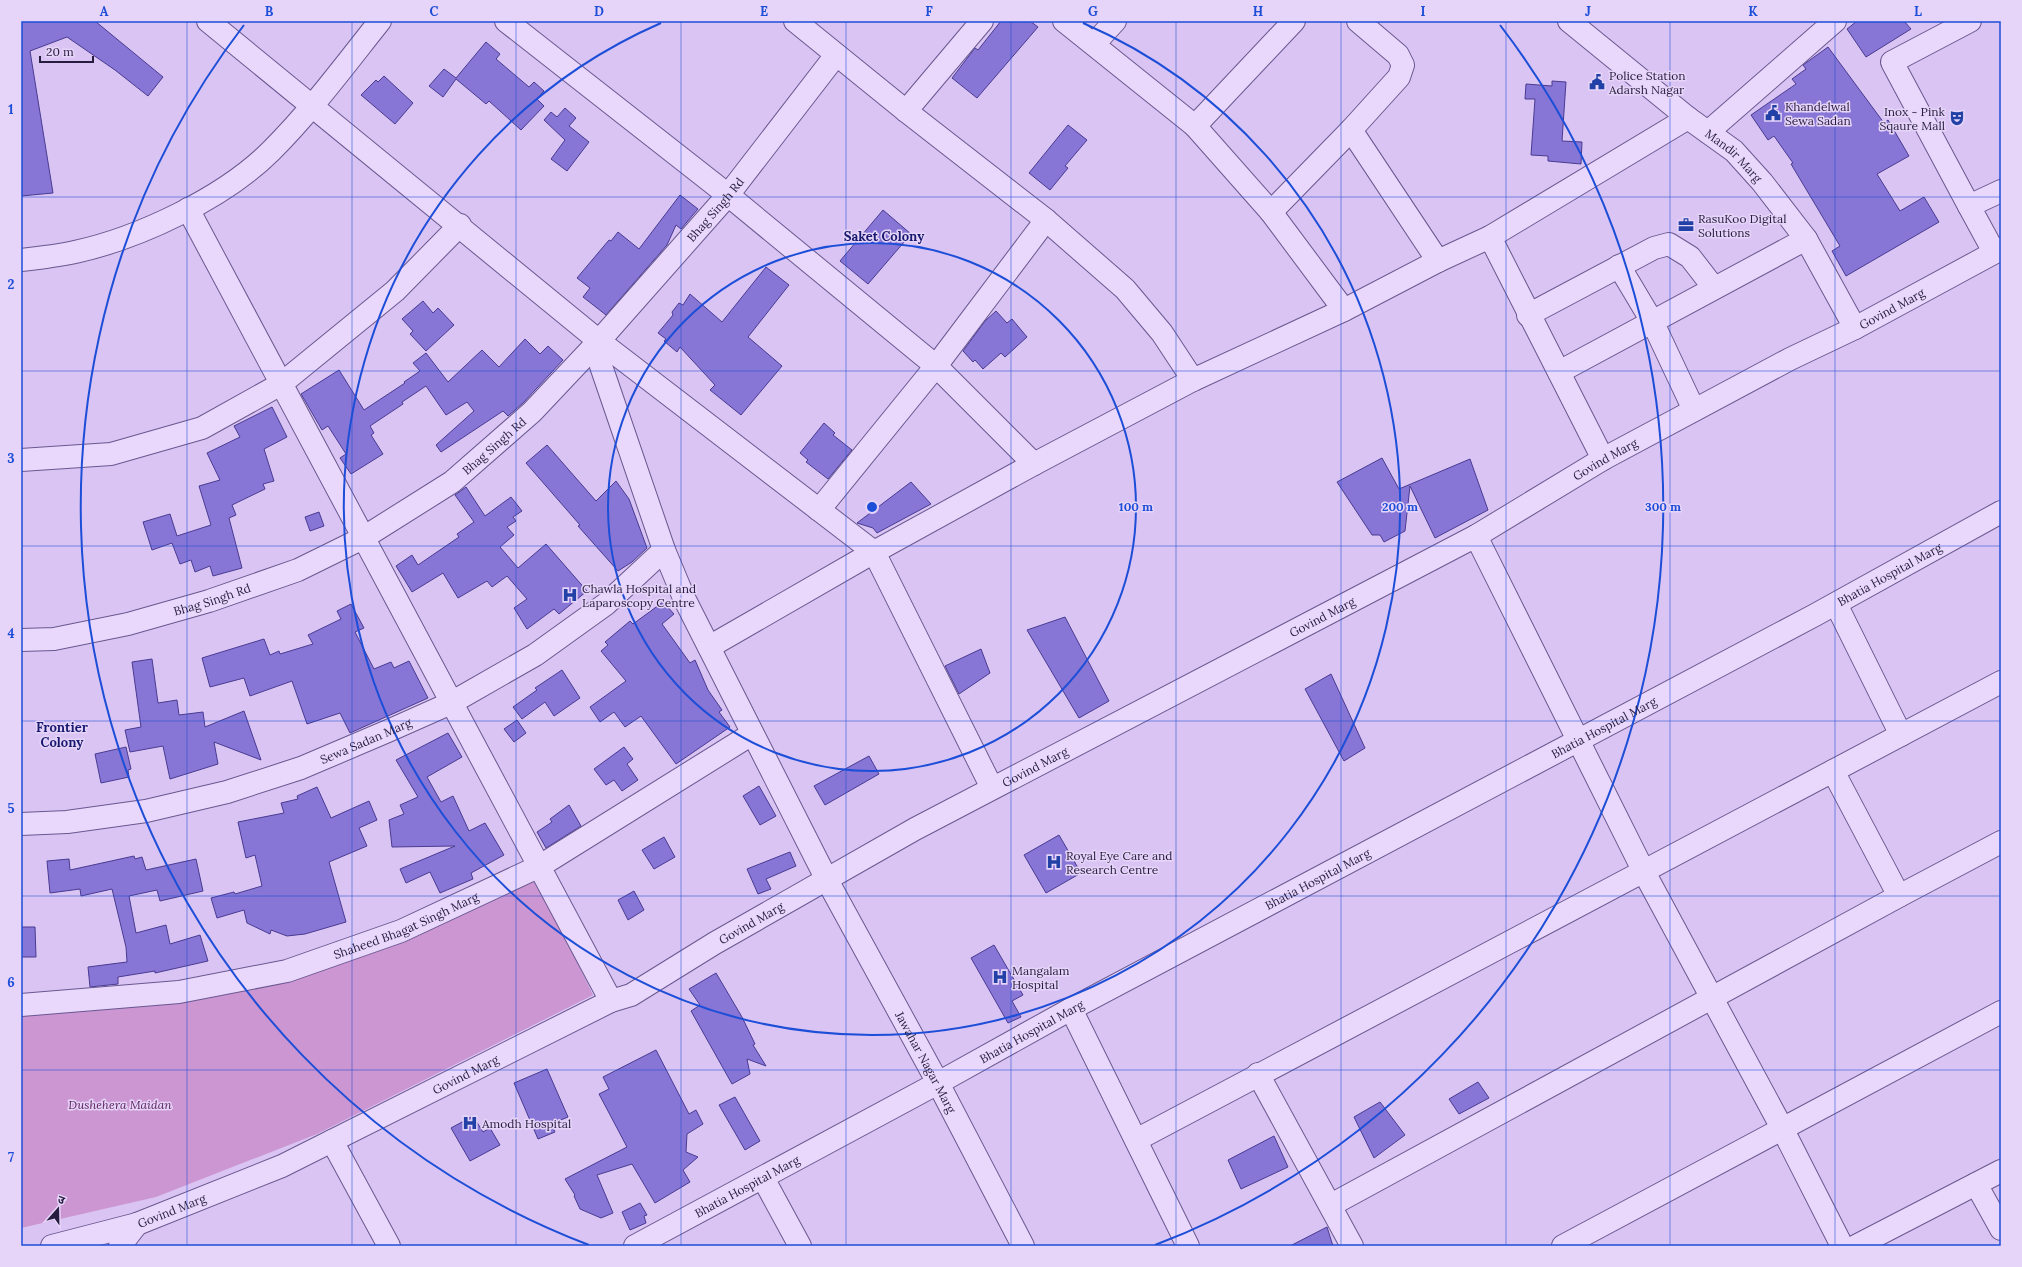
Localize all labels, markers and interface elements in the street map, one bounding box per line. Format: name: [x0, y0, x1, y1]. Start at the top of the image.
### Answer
text: A: [100, 3, 109, 20]
text: B: [265, 3, 274, 20]
text: C: [430, 3, 439, 20]
text: D: [594, 3, 604, 20]
text: E: [760, 3, 768, 20]
text: F: [925, 3, 933, 20]
text: G: [1088, 3, 1098, 20]
text: H: [1253, 3, 1263, 20]
text: I: [1420, 3, 1426, 20]
text: J: [1585, 3, 1591, 20]
text: K: [1748, 3, 1758, 20]
text: L: [1914, 3, 1922, 20]
scale bar: [40, 38, 93, 64]
text: 20 m: [46, 44, 74, 59]
place label: Police Station Adarsh Nagar: [1608, 68, 1686, 97]
public building icon: Police Station Adarsh Nagar: [1588, 73, 1606, 91]
place label: Khandelwal Sewa Sadan: [1785, 99, 1851, 128]
text: 1: [8, 101, 14, 118]
public building icon: Khandelwal Sewa Sadan: [1764, 104, 1782, 122]
place label: Inox - Pink Sqaure Mall: [1879, 104, 1946, 133]
theatre icon: Inox - Pink Sqaure Mall: [1948, 109, 1966, 127]
street label: Mandir Marg: [1703, 125, 1766, 185]
street label: Bhag Singh Rd: [683, 174, 747, 244]
place label: RasuKoo Digital Solutions: [1698, 211, 1786, 240]
office icon: RasuKoo Digital Solutions: [1677, 216, 1695, 234]
district label: Saket Colony: [844, 228, 925, 245]
text: 2: [8, 276, 15, 293]
street label: Govind Marg: [1856, 284, 1927, 332]
street label: Bhag Singh Rd: [459, 414, 529, 477]
street label: Govind Marg: [1570, 434, 1640, 483]
text: 3: [7, 450, 15, 467]
text: 100 m: [1119, 499, 1153, 514]
text: 200 m: [1382, 499, 1418, 514]
text: 300 m: [1645, 499, 1681, 514]
centre of rings: [865, 500, 879, 514]
street label: Bhatia Hospital Marg: [1835, 539, 1944, 609]
street label: Bhag Singh Rd: [172, 580, 252, 618]
place label: Chawla Hospital and Laparoscopy Centre: [582, 581, 696, 610]
hospital icon: Chawla Hospital and Laparoscopy Centre: [561, 586, 579, 604]
street label: Govind Marg: [1286, 593, 1358, 640]
text: 4: [7, 625, 15, 642]
street label: Bhatia Hospital Marg: [1549, 693, 1659, 761]
street label: Sewa Sadan Marg: [318, 714, 414, 767]
district label: Frontier Colony: [36, 719, 89, 751]
street label: Govind Marg: [999, 743, 1071, 790]
text: 5: [7, 800, 15, 817]
street label: Bhatia Hospital Marg: [1262, 844, 1373, 913]
place label: Royal Eye Care and Research Centre: [1066, 848, 1173, 877]
hospital icon: Royal Eye Care and Research Centre: [1045, 853, 1063, 871]
street label: Shaheed Bhagat Singh Marg: [331, 888, 481, 962]
street label: Govind Marg: [716, 898, 786, 947]
place label: Mangalam Hospital: [1012, 963, 1070, 992]
hospital icon: Mangalam Hospital: [991, 968, 1009, 986]
text: 6: [7, 974, 15, 991]
street label: Bhatia Hospital Marg: [977, 996, 1086, 1066]
street label: Jawahar Nagar Marg: [892, 1008, 960, 1116]
street label: Govind Marg: [430, 1051, 501, 1097]
park label: Dushehera Maidan: [68, 1097, 172, 1112]
hospital icon: Amodh Hospital: [461, 1114, 479, 1132]
place label: Amodh Hospital: [481, 1116, 571, 1131]
text: 7: [8, 1149, 14, 1166]
street label: Bhatia Hospital Marg: [692, 1151, 802, 1220]
north arrow: [38, 1189, 78, 1229]
street label: Govind Marg: [135, 1190, 208, 1231]
text: उ: [56, 1192, 67, 1207]

